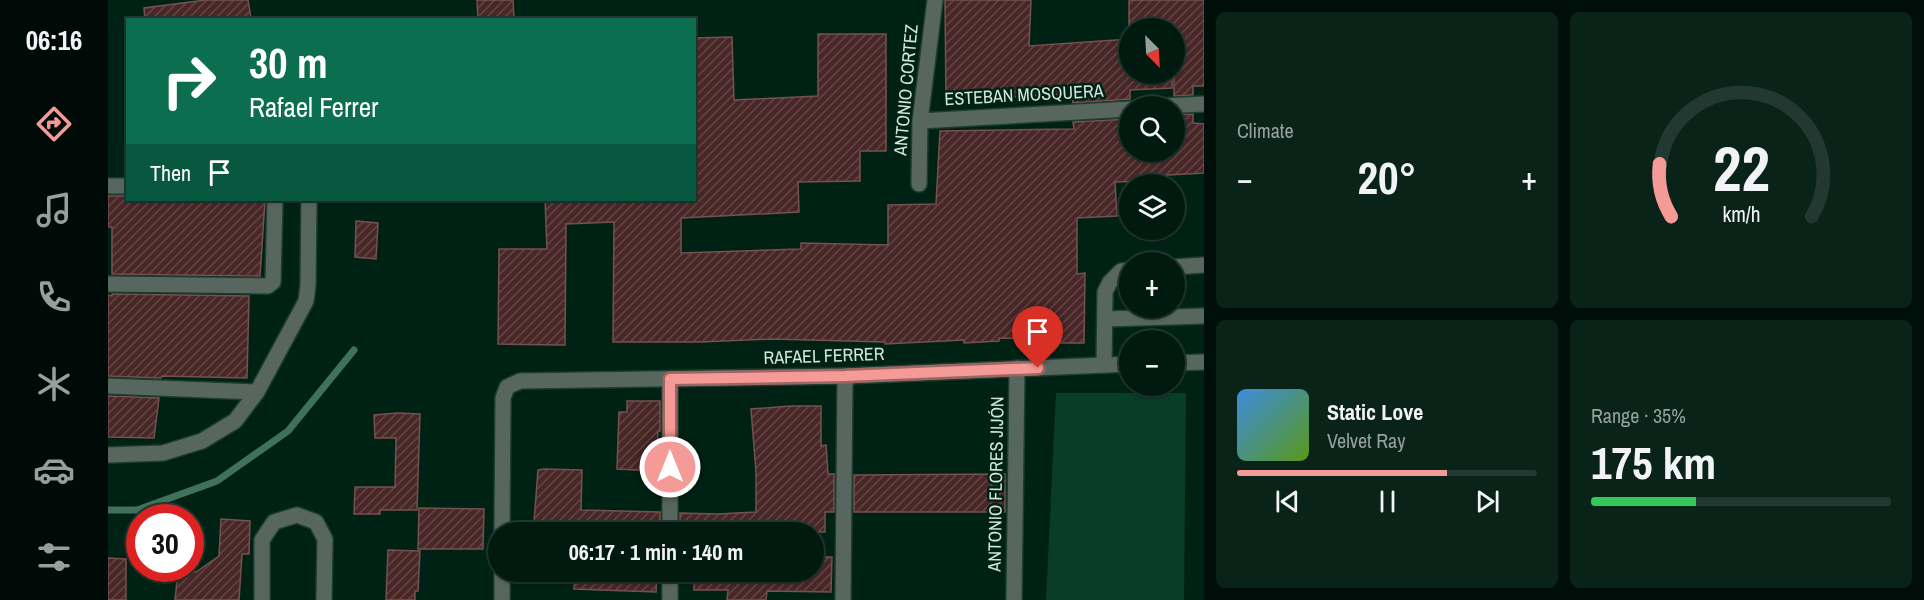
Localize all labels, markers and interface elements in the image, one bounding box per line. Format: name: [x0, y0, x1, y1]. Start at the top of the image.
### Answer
north arrow: [1119, 18, 1185, 84]
map controls: [1119, 18, 1185, 396]
text: 06:16: [26, 22, 82, 58]
street label: ANTONIO CORTEZ: [887, 23, 924, 158]
text: 30 m: [249, 35, 328, 91]
icon: right: [150, 42, 228, 120]
street label: ESTEBAN MOSQUERA: [944, 78, 1104, 111]
text: Rafael Ferrer: [249, 89, 378, 125]
button: search: [1119, 96, 1185, 162]
icon: directions: [33, 103, 75, 145]
text: Climate: [1237, 117, 1294, 144]
text: 22: [1713, 126, 1769, 210]
text: 20°: [1357, 147, 1417, 208]
icon: arrive: [203, 156, 236, 189]
text: −: [1237, 156, 1253, 200]
text: +: [1521, 156, 1537, 200]
text: Then: [150, 158, 191, 188]
button: layers: [1119, 174, 1185, 240]
icon: music: [33, 189, 75, 231]
text: km/h: [1722, 200, 1760, 229]
button: +: [1119, 252, 1185, 318]
icon: phone: [33, 276, 75, 318]
pin: [1012, 306, 1063, 368]
icon: arrive: [1021, 315, 1054, 348]
button: −: [1119, 330, 1185, 396]
street label: RAFAEL FERRER: [763, 341, 885, 370]
icon: climate: [33, 363, 75, 405]
street label: ANTONIO FLORES JIJÓN: [981, 396, 1010, 573]
text: Static Love: [1327, 397, 1423, 427]
text: Range · 35%: [1591, 402, 1686, 429]
text: Velvet Ray: [1327, 427, 1405, 454]
text: 175 km: [1591, 432, 1716, 493]
position arrow: [638, 435, 702, 499]
icon: car: [33, 449, 75, 491]
icon: previous: [1271, 485, 1304, 518]
icon: pause: [1371, 485, 1404, 518]
icon: next: [1471, 485, 1504, 518]
speed limit sign: 30: [126, 504, 204, 582]
icon: filters: [33, 536, 75, 578]
text: 06:17 · 1 min · 140 m: [569, 537, 743, 567]

